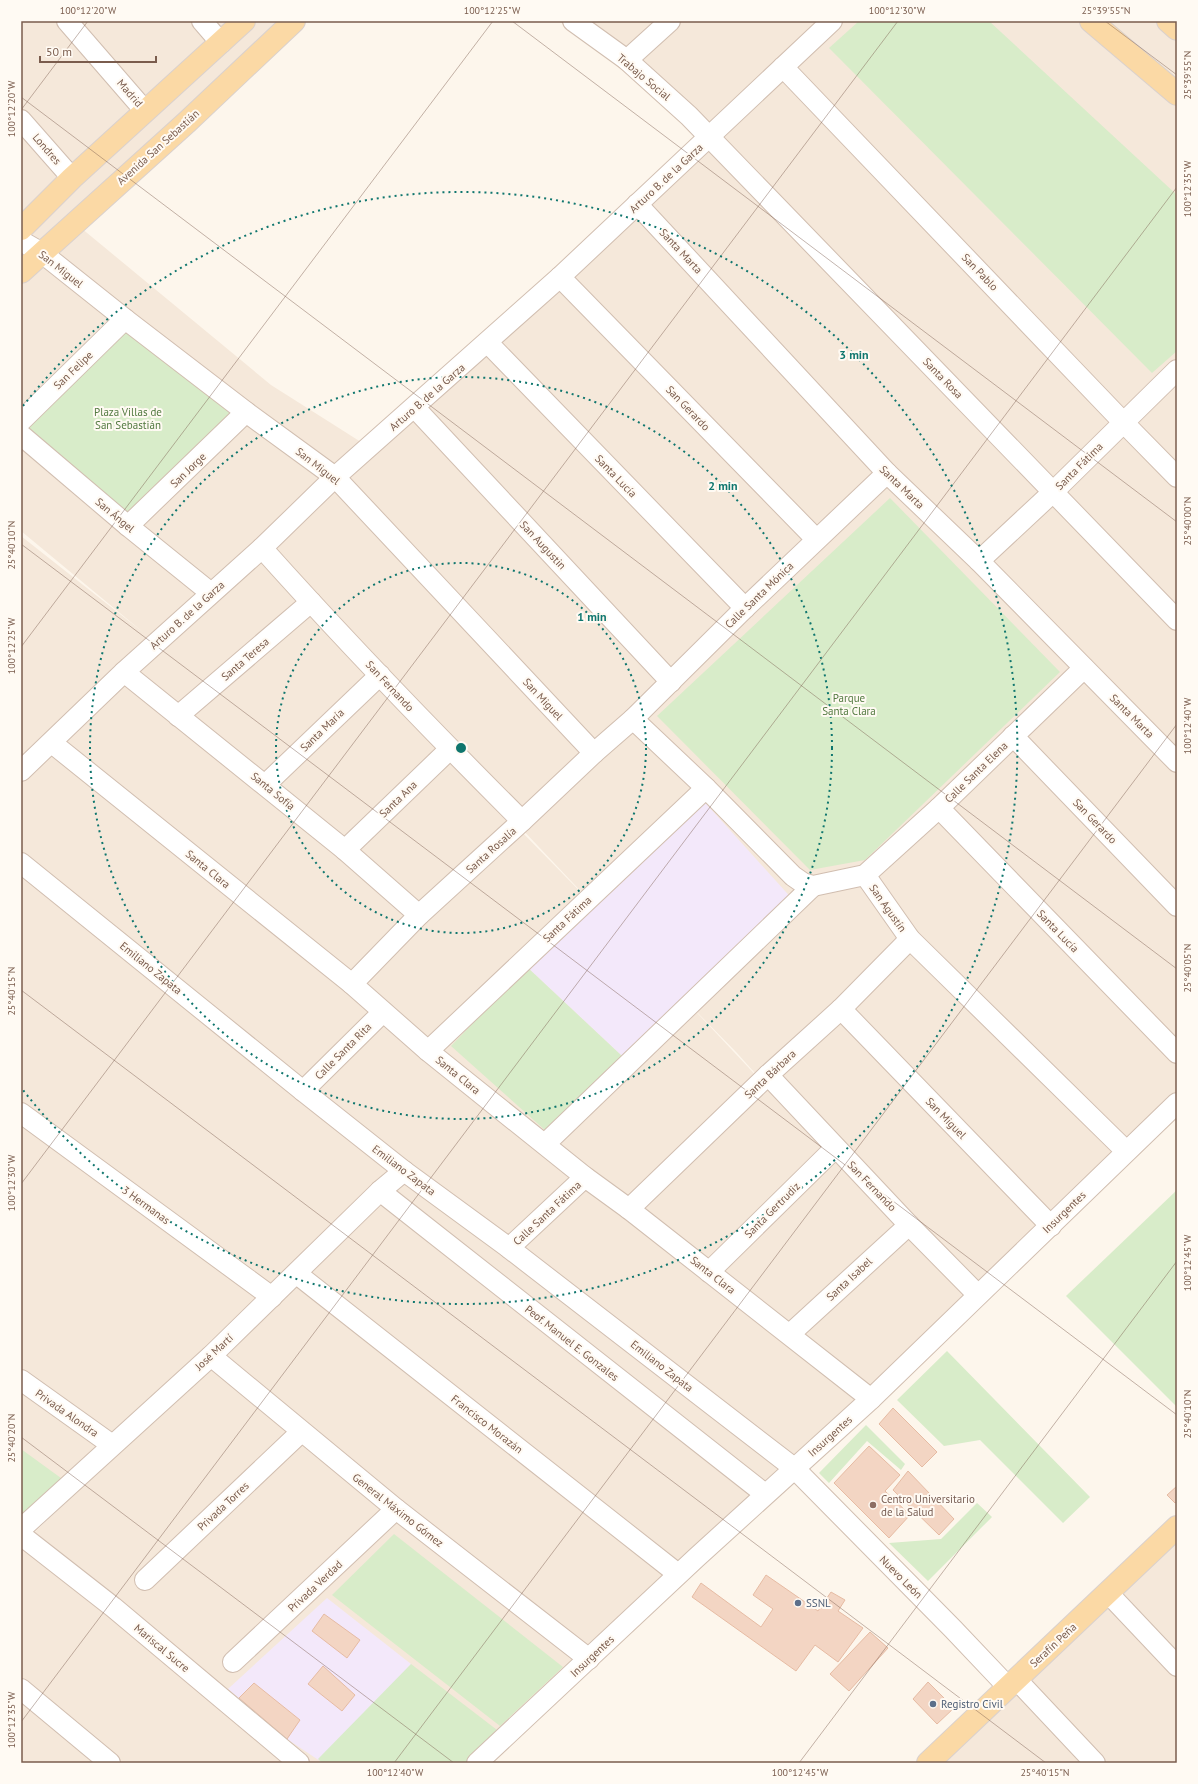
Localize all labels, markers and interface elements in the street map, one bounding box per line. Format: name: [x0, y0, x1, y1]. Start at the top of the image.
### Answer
text: 100°12'20"W: [60, 4, 117, 17]
text: 100°12'25"W: [464, 4, 521, 17]
text: 100°12'30"W: [869, 4, 926, 17]
text: 25°39'55"N: [1081, 4, 1131, 17]
scale bar: [40, 38, 156, 64]
text: 50 m: [46, 44, 72, 59]
text: 25°39'55"N: [1181, 50, 1194, 100]
street label: Trabajo Social: [614, 51, 674, 104]
street label: Madrid: [114, 76, 146, 110]
text: 100°12'20"W: [5, 80, 18, 137]
street label: Avenida San Sebastián: [114, 106, 202, 188]
street label: Londres: [30, 131, 65, 168]
street label: Arturo B. de la Garza: [626, 140, 706, 216]
text: 100°12'35"W: [1181, 160, 1194, 217]
street label: Santa Marta: [656, 225, 706, 277]
street label: San Miguel: [36, 247, 87, 291]
street label: San Pablo: [959, 250, 1001, 294]
text: 3 min: [839, 347, 869, 362]
street label: San Felipe: [50, 348, 96, 392]
street label: Santa Rosa: [920, 355, 966, 401]
street label: Arturo B. de la Garza: [386, 360, 468, 434]
street label: San Gerardo: [663, 383, 713, 434]
park label: Plaza Villas de San Sebastián: [94, 405, 162, 432]
street label: Santa Fátima: [1052, 439, 1106, 493]
street label: San Miguel: [293, 444, 344, 488]
street label: San Jorge: [167, 449, 209, 491]
street label: Santa Lucía: [592, 452, 640, 500]
street label: Santa Marta: [877, 462, 927, 512]
text: 2 min: [708, 478, 738, 493]
street label: San Ángel: [92, 495, 138, 536]
text: 25°40'00"N: [1181, 496, 1194, 546]
street label: San Augustin: [517, 518, 569, 572]
text: 25°40'10"N: [5, 520, 18, 570]
street label: Calle Santa Mónica: [722, 559, 796, 631]
street label: Arturo B. de la Garza: [147, 578, 227, 652]
text: 1 min: [577, 609, 607, 624]
text: 100°12'25"W: [5, 617, 18, 674]
street label: Santa Teresa: [218, 634, 272, 684]
street label: San Fernando: [363, 658, 417, 714]
street label: San Miguel: [520, 675, 567, 724]
park label: Parque Santa Clara: [822, 691, 876, 718]
street label: Santa Marta: [1107, 691, 1157, 741]
text: 100°12'40"W: [1181, 697, 1194, 754]
street label: Santa María: [297, 706, 347, 754]
street label: Calle Santa Elena: [942, 738, 1010, 806]
centre of rings: [454, 741, 468, 755]
street label: Santa Sofía: [248, 769, 298, 813]
street label: Santa Ana: [376, 778, 420, 820]
street label: San Gerardo: [1070, 796, 1120, 847]
street label: Santa Rosalía: [463, 824, 519, 876]
street label: Santa Clara: [183, 847, 233, 891]
street label: San Agustín: [866, 881, 910, 935]
street label: Santa Fátima: [540, 893, 594, 945]
street label: Santa Lucía: [1034, 907, 1082, 955]
street label: Emiliano Zapata: [117, 939, 185, 997]
text: 25°40'05"N: [1181, 943, 1194, 993]
text: 25°40'15"N: [5, 966, 18, 1016]
street label: Calle Santa Rita: [312, 1020, 374, 1082]
street label: Santa Bárbara: [741, 1046, 799, 1102]
street label: Santa Clara: [433, 1053, 483, 1097]
street label: San Miguel: [923, 1094, 970, 1142]
street label: Emiliano Zapata: [370, 1142, 438, 1198]
text: 100°12'30"W: [5, 1154, 18, 1211]
street label: San Fernando: [845, 1158, 900, 1214]
street label: Calle Santa Fátima: [510, 1178, 584, 1248]
street label: Santa Gertrudiz: [741, 1179, 803, 1241]
street label: 3 Hermanas: [119, 1183, 173, 1227]
street label: Insurgentes: [1039, 1188, 1089, 1236]
text: 100°12'45"W: [1181, 1234, 1194, 1291]
street label: Santa Clara: [688, 1253, 738, 1297]
street label: Santa Isabel: [823, 1254, 875, 1304]
street label: Peof. Manuel E. Gonzales: [522, 1302, 622, 1384]
street label: José Martí: [191, 1331, 236, 1374]
street label: Emiliano Zapata: [628, 1337, 696, 1395]
street label: Privada Alondra: [33, 1386, 101, 1440]
text: 25°40'10"N: [1181, 1389, 1194, 1439]
street label: Francisco Morazán: [448, 1392, 526, 1456]
street label: Insurgentes: [805, 1412, 855, 1460]
text: 25°40'20"N: [5, 1413, 18, 1463]
street label: General Máximo Gómez: [350, 1470, 446, 1550]
street label: Privada Torres: [194, 1478, 252, 1533]
place label: Centro Universitario de la Salud: [881, 1492, 975, 1519]
marker: Centro Universitario de la Salud: [868, 1500, 878, 1510]
street label: Nuevo León: [877, 1553, 925, 1601]
street label: Privada Verdad: [285, 1557, 345, 1615]
place label: SSNL: [806, 1596, 831, 1610]
marker: SSNL: [793, 1598, 803, 1608]
street label: Serafín Peña: [1027, 1620, 1079, 1670]
street label: Mariscal Sucre: [131, 1621, 193, 1676]
street label: Insurgentes: [567, 1632, 617, 1680]
text: 100°12'35"W: [5, 1691, 18, 1748]
place label: Registro Civil: [941, 1697, 1004, 1711]
marker: Registro Civil: [928, 1699, 938, 1709]
text: 100°12'40"W: [367, 1766, 424, 1779]
text: 100°12'45"W: [772, 1766, 829, 1779]
text: 25°40'15"N: [1020, 1766, 1070, 1779]

